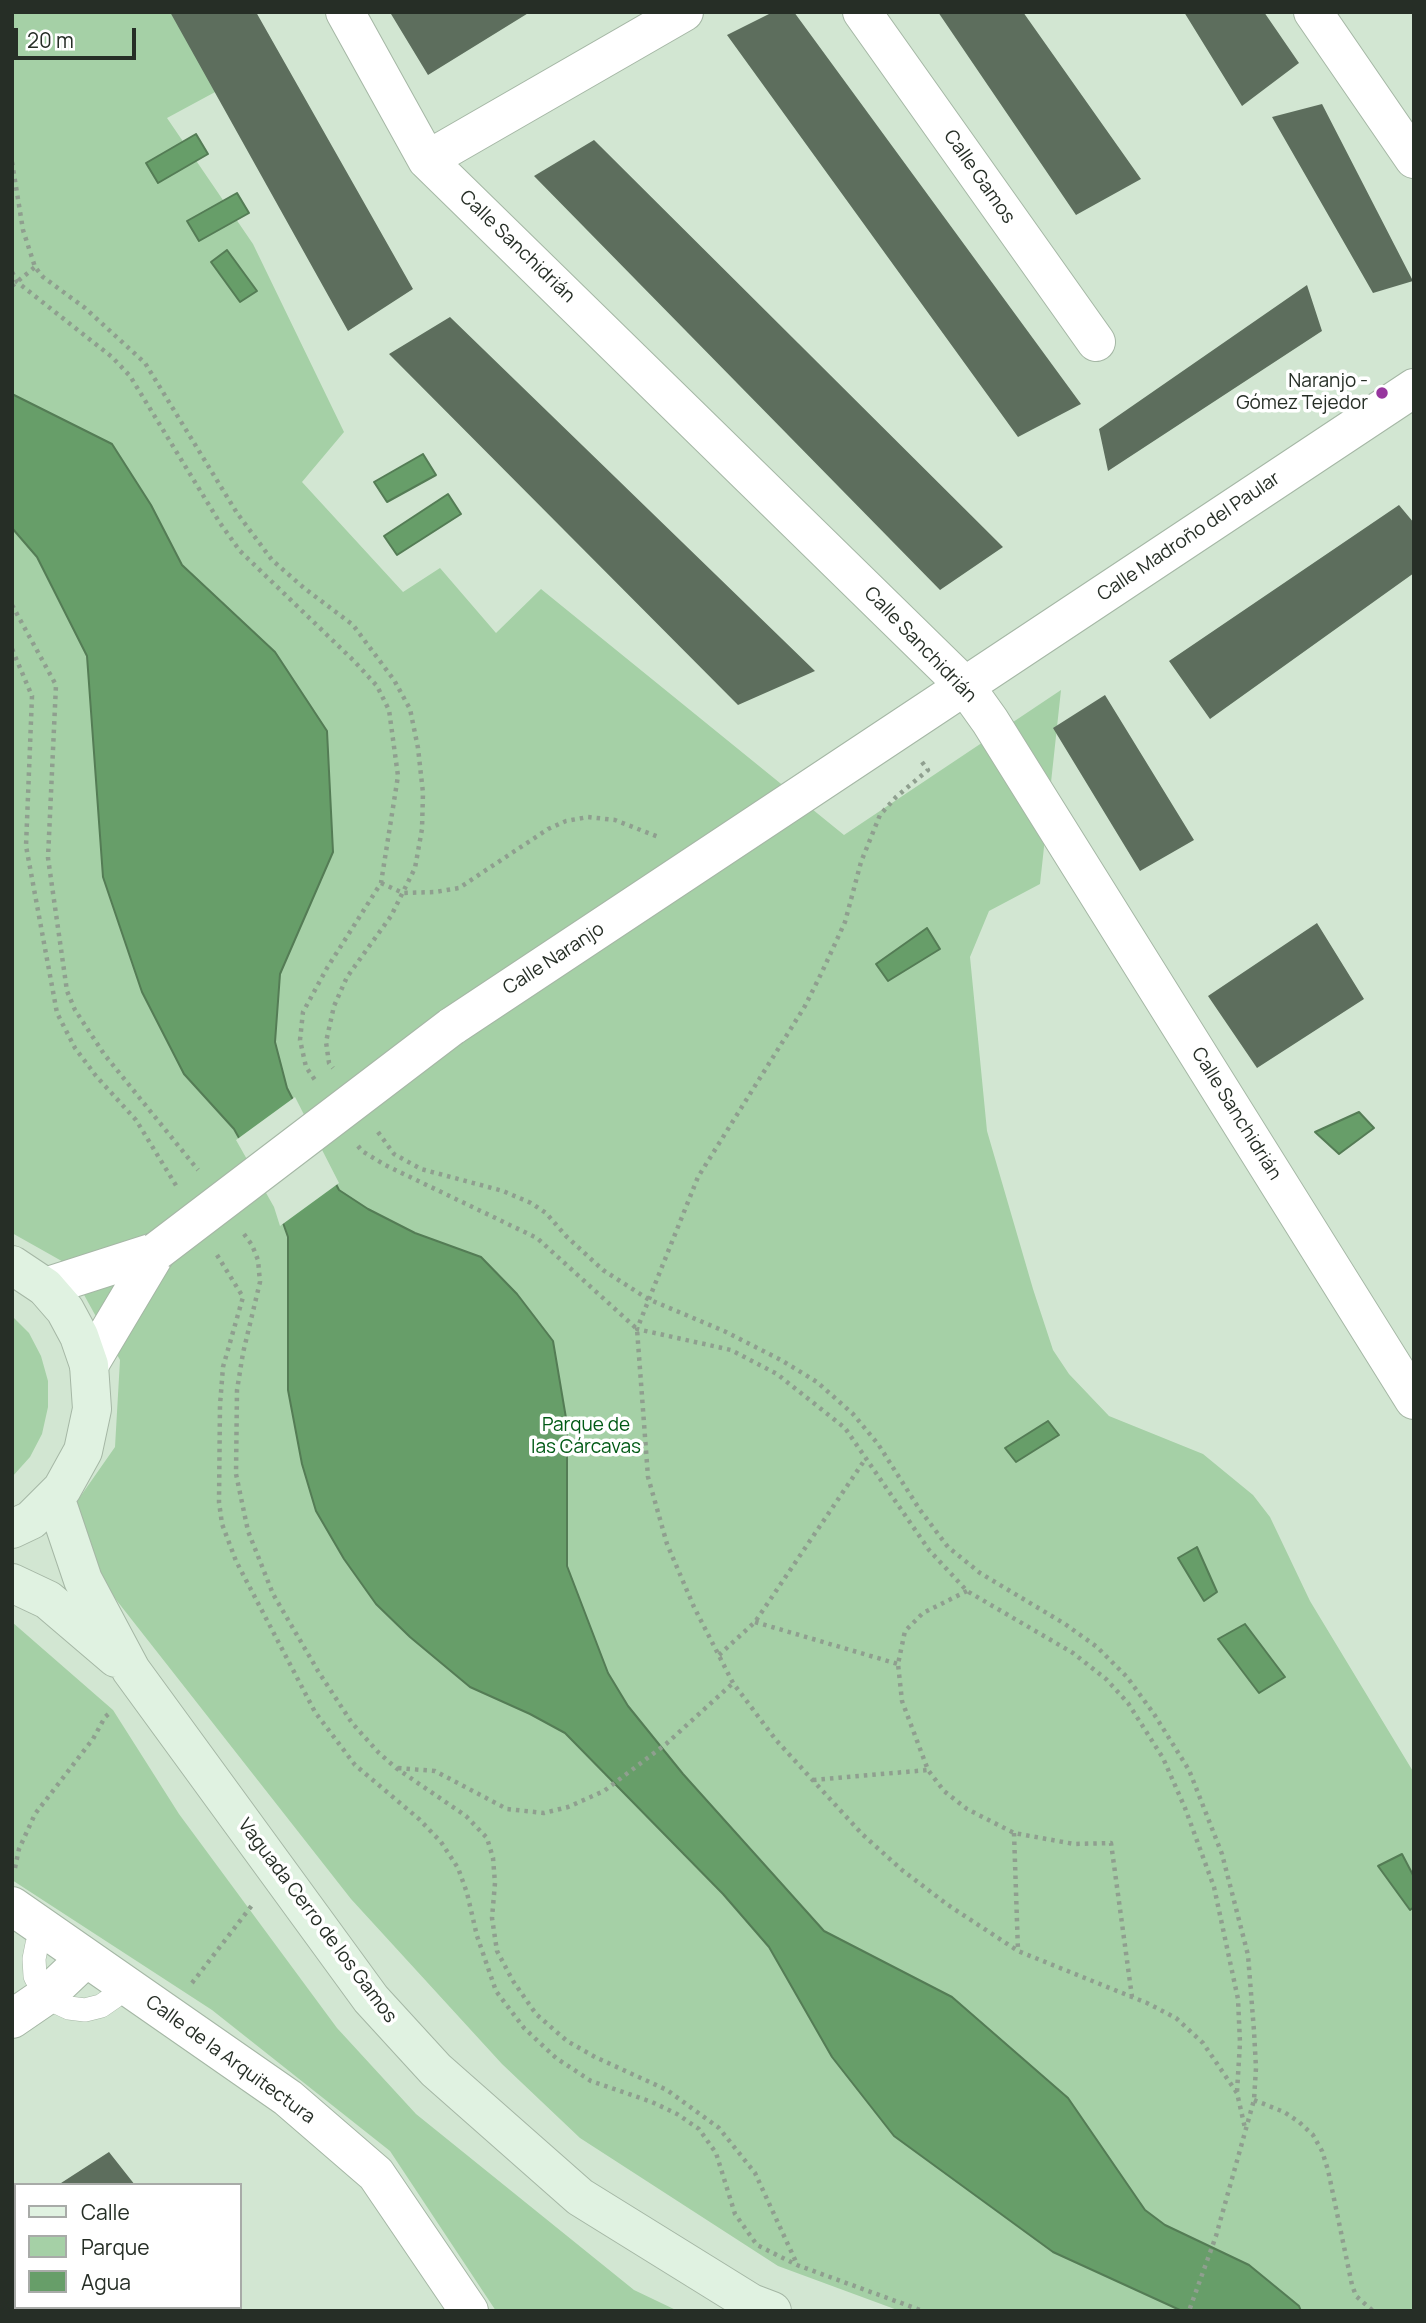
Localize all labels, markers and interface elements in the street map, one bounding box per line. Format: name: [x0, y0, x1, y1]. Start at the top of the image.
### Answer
scale bar: [18, 14, 140, 58]
text: 20 m: [27, 26, 74, 54]
street label: Calle Gamos: [938, 126, 1020, 228]
street label: Calle Sanchidrián: [454, 186, 580, 308]
place label: Naranjo - Gómez Tejedor: [1236, 371, 1368, 415]
marker: Naranjo - Gómez Tejedor: [1374, 385, 1390, 401]
street label: Calle Madroño del Paular: [1093, 467, 1285, 607]
street label: Calle Sanchidrián: [859, 582, 981, 708]
street label: Calle Naranjo: [499, 918, 609, 1000]
street label: Calle Sanchidrián: [1186, 1043, 1286, 1185]
park label: Parque de las Cárcavas: [531, 1415, 641, 1459]
street label: Vaguada Cerro de los Gamos: [233, 1814, 401, 2028]
street label: Calle de la Arquitectura: [141, 1991, 319, 2129]
legend: [14, 2183, 242, 2309]
text: Calle: [81, 2198, 130, 2226]
text: Parque: [81, 2233, 150, 2261]
text: Agua: [81, 2268, 131, 2296]

